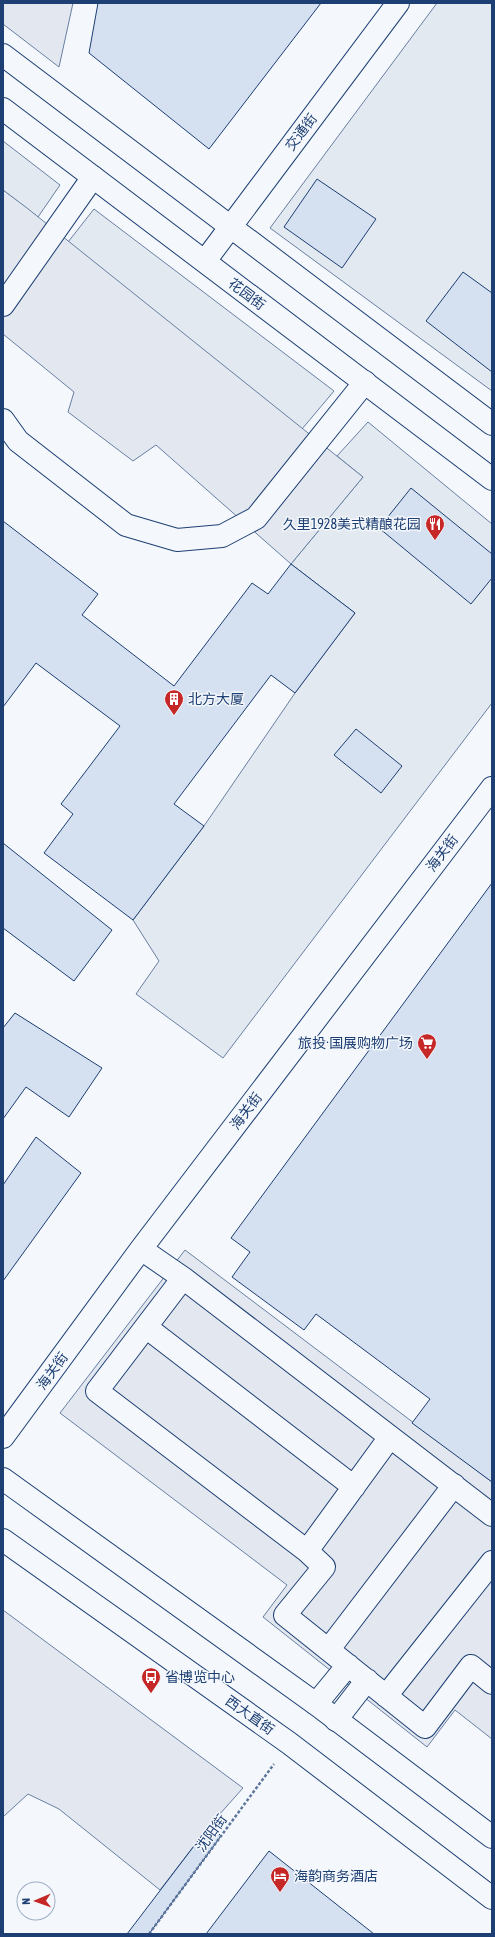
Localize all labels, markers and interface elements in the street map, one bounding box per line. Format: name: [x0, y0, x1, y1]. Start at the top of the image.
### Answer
street label: 交通街: [282, 110, 320, 154]
street label: 花园街: [225, 275, 269, 313]
restaurant icon: 久里1928美式精酿花园: [424, 513, 446, 541]
place label: 久里1928美式精酿花园: [283, 516, 421, 532]
building icon: 北方大厦: [163, 688, 185, 716]
place label: 北方大厦: [188, 691, 244, 707]
street label: 海关街: [423, 831, 461, 875]
supermarket icon: 旅投·国展购物广场: [416, 1032, 438, 1060]
place label: 旅投·国展购物广场: [298, 1035, 413, 1051]
street label: 海关街: [227, 1089, 265, 1133]
street label: 海关街: [33, 1349, 71, 1393]
bus stop icon: 省博览中心: [140, 1666, 162, 1694]
place label: 省博览中心: [165, 1669, 235, 1685]
street label: 西大直街: [222, 1692, 278, 1738]
street label: 沈阳街: [192, 1811, 230, 1855]
hotel icon: 海韵商务酒店: [269, 1865, 291, 1893]
place label: 海韵商务酒店: [294, 1868, 378, 1884]
north arrow: [16, 1881, 56, 1921]
text: N: [20, 1898, 32, 1905]

